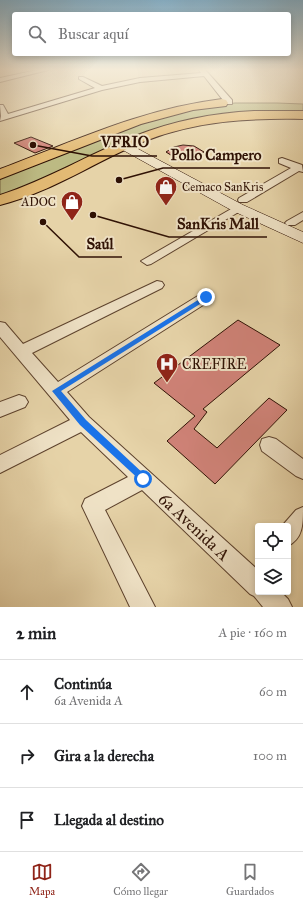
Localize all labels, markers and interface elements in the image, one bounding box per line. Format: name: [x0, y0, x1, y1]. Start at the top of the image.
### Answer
search box: [12, 12, 291, 56]
icon: search: [26, 23, 48, 45]
text: Buscar aquí: [58, 25, 129, 43]
callout: VFRIO: [92, 129, 157, 156]
text: VFRIO: [100, 133, 149, 151]
callout: Pollo Campero: [163, 141, 270, 168]
text: Pollo Campero: [171, 146, 262, 165]
shop icon: Cemaco SanKris: [153, 174, 179, 207]
place label: Cemaco SanKris: [182, 180, 263, 194]
shop icon: ADOC: [59, 189, 85, 222]
place label: ADOC: [20, 195, 56, 209]
callout: SanKris Mall: [169, 210, 267, 237]
text: SanKris Mall: [177, 215, 260, 233]
callout: Saúl: [79, 230, 122, 257]
text: Saúl: [86, 235, 114, 253]
route end: [197, 288, 215, 306]
hospital icon: CREFIRE: [154, 351, 180, 384]
place label: CREFIRE: [182, 356, 246, 373]
route start: [134, 470, 152, 488]
street label: 6a Avenida A: [154, 489, 234, 566]
map controls: [255, 523, 291, 595]
button: locate: [255, 523, 291, 559]
button: layers: [255, 559, 291, 595]
text: 2 min: [16, 623, 56, 644]
text: A pie · 160 m: [219, 625, 287, 641]
text: Continúa: [54, 675, 112, 693]
icon: ahead: [16, 681, 38, 703]
text: 60 m: [259, 684, 287, 700]
text: 6a Avenida A: [54, 693, 123, 709]
icon: right: [16, 745, 38, 767]
text: Gira a la derecha: [54, 747, 154, 765]
text: 100 m: [253, 748, 287, 764]
icon: arrive: [16, 809, 38, 831]
text: Llegada al destino: [54, 811, 164, 829]
tab: Mapa: [29, 861, 55, 898]
tab: Cómo llegar: [113, 861, 168, 898]
tab: Guardados: [226, 861, 274, 898]

